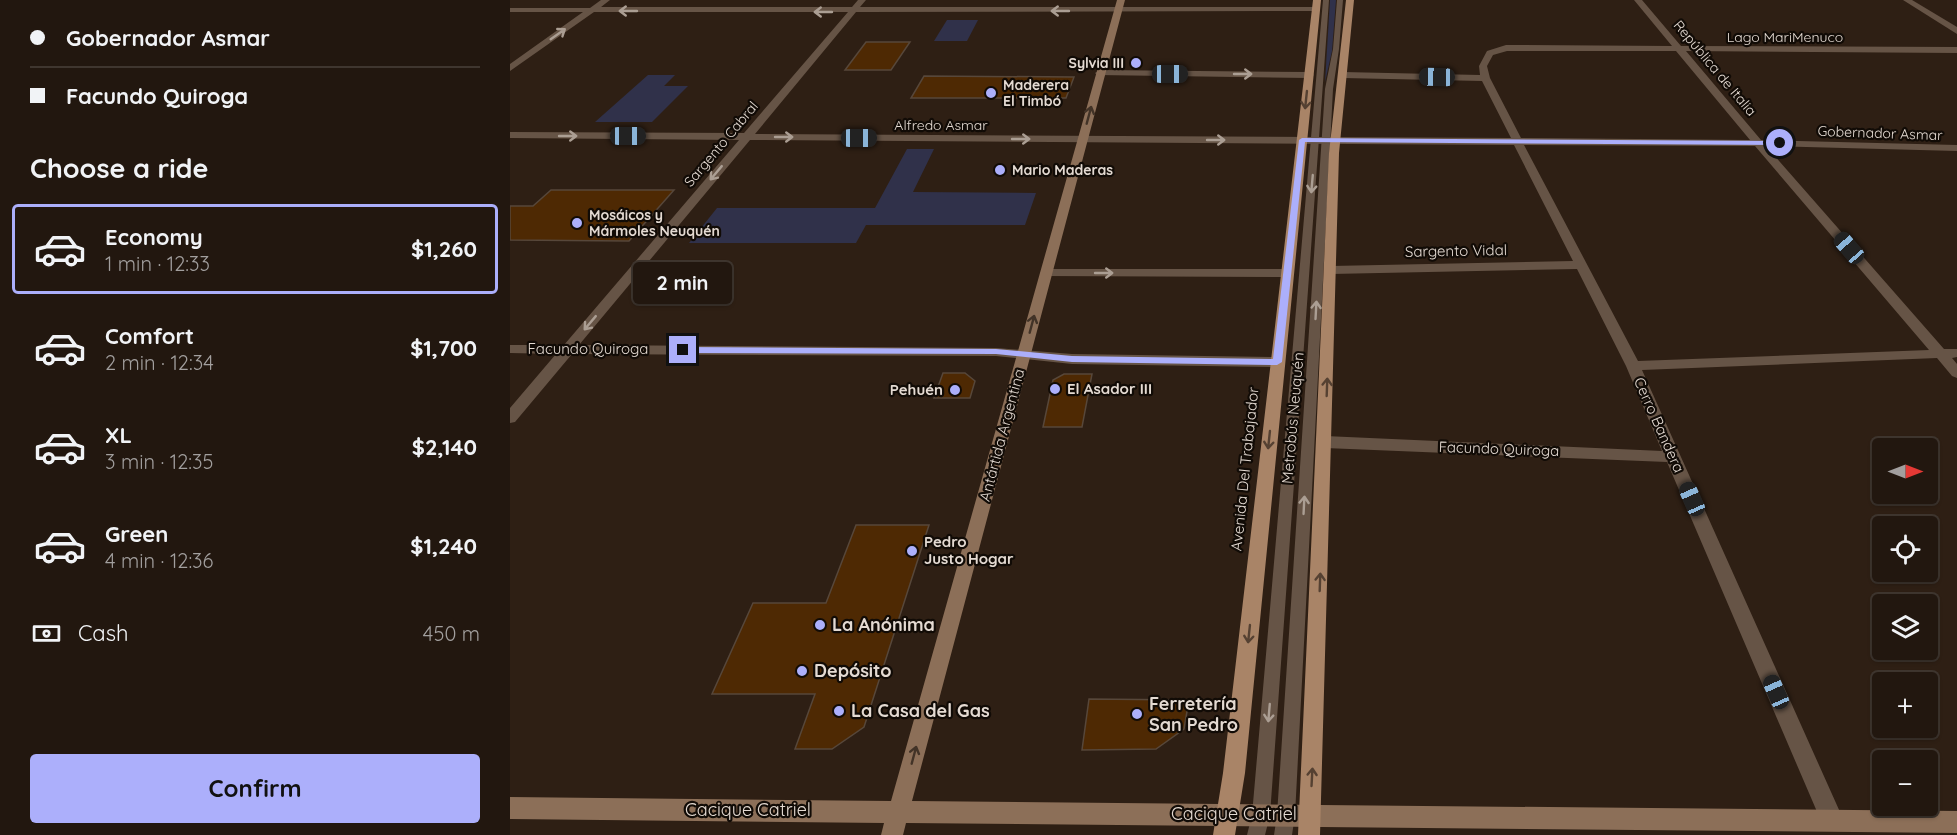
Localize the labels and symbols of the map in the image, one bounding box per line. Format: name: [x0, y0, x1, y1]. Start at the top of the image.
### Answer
one-way arrow: [619, 5, 639, 17]
one-way arrow: [1051, 5, 1071, 17]
one-way arrow: [814, 6, 834, 17]
street label: República de Italia: [1670, 16, 1760, 120]
one-way arrow: [549, 28, 565, 40]
street label: Lago MariMenuco: [1727, 28, 1843, 46]
place label: Sylvia III: [1069, 54, 1124, 72]
marker: Sylvia III: [1129, 56, 1143, 70]
car: [1152, 65, 1188, 83]
one-way arrow: [1232, 68, 1252, 80]
car: [1419, 68, 1455, 86]
place label: Maderera El Timbó: [1003, 76, 1069, 110]
marker: Maderera El Timbó: [984, 86, 998, 100]
one-way arrow: [1300, 89, 1311, 109]
street label: Sargento Cabral: [680, 98, 762, 190]
one-way arrow: [1084, 106, 1095, 125]
street label: Alfredo Asmar: [894, 116, 988, 134]
street label: Gobernador Asmar: [1817, 122, 1943, 144]
car: [610, 127, 646, 145]
car: [841, 129, 877, 147]
route start: [1766, 129, 1793, 156]
one-way arrow: [558, 130, 578, 142]
one-way arrow: [774, 131, 794, 143]
one-way arrow: [1011, 133, 1031, 145]
one-way arrow: [1206, 134, 1226, 146]
place label: Mario Maderas: [1012, 161, 1113, 179]
marker: Mario Maderas: [993, 163, 1007, 177]
one-way arrow: [709, 165, 723, 180]
one-way arrow: [1306, 173, 1317, 193]
place label: Mosáicos y Mármoles Neuquén: [589, 206, 720, 240]
marker: Mosáicos y Mármoles Neuquén: [570, 216, 584, 230]
car: [1830, 229, 1868, 267]
street label: Sargento Vidal: [1405, 240, 1507, 261]
callout: 2 min: [634, 263, 732, 305]
one-way arrow: [1094, 267, 1114, 279]
one-way arrow: [1310, 300, 1321, 320]
one-way arrow: [584, 314, 597, 330]
one-way arrow: [1027, 315, 1039, 334]
route end: [669, 336, 696, 363]
street label: Facundo Quiroga: [528, 339, 648, 358]
street label: Metrobús Neuquén: [1277, 351, 1308, 485]
street label: Antártida Argentina: [975, 367, 1028, 503]
street label: Cerro Bandera: [1630, 374, 1689, 475]
one-way arrow: [1321, 377, 1333, 397]
place label: El Asador III: [1067, 379, 1152, 398]
place label: Pehuén: [890, 380, 943, 399]
marker: El Asador III: [1048, 382, 1062, 396]
marker: Pehuén: [948, 383, 962, 397]
street label: Avenida Del Trabajador: [1226, 386, 1263, 552]
one-way arrow: [1263, 429, 1274, 449]
street label: Facundo Quiroga: [1438, 437, 1560, 460]
north arrow: [1872, 438, 1938, 504]
car: [1676, 479, 1708, 519]
one-way arrow: [1299, 495, 1310, 515]
place label: Pedro Justo Hogar: [924, 532, 1014, 568]
marker: Pedro Justo Hogar: [905, 544, 919, 558]
one-way arrow: [1314, 572, 1325, 592]
place label: La Anónima: [832, 613, 935, 636]
marker: La Anónima: [813, 618, 827, 632]
one-way arrow: [1243, 623, 1254, 643]
place label: Depósito: [814, 659, 892, 682]
marker: Depósito: [795, 664, 809, 678]
car: [1760, 672, 1792, 712]
place label: Ferretería San Pedro: [1149, 692, 1238, 736]
place label: La Casa del Gas: [851, 699, 990, 722]
one-way arrow: [1263, 703, 1274, 723]
marker: La Casa del Gas: [832, 704, 846, 718]
marker: Ferretería San Pedro: [1130, 707, 1144, 721]
one-way arrow: [909, 746, 921, 765]
one-way arrow: [1306, 767, 1317, 787]
street label: Cacique Catriel: [685, 798, 811, 821]
street label: Cacique Catriel: [1171, 802, 1297, 825]

